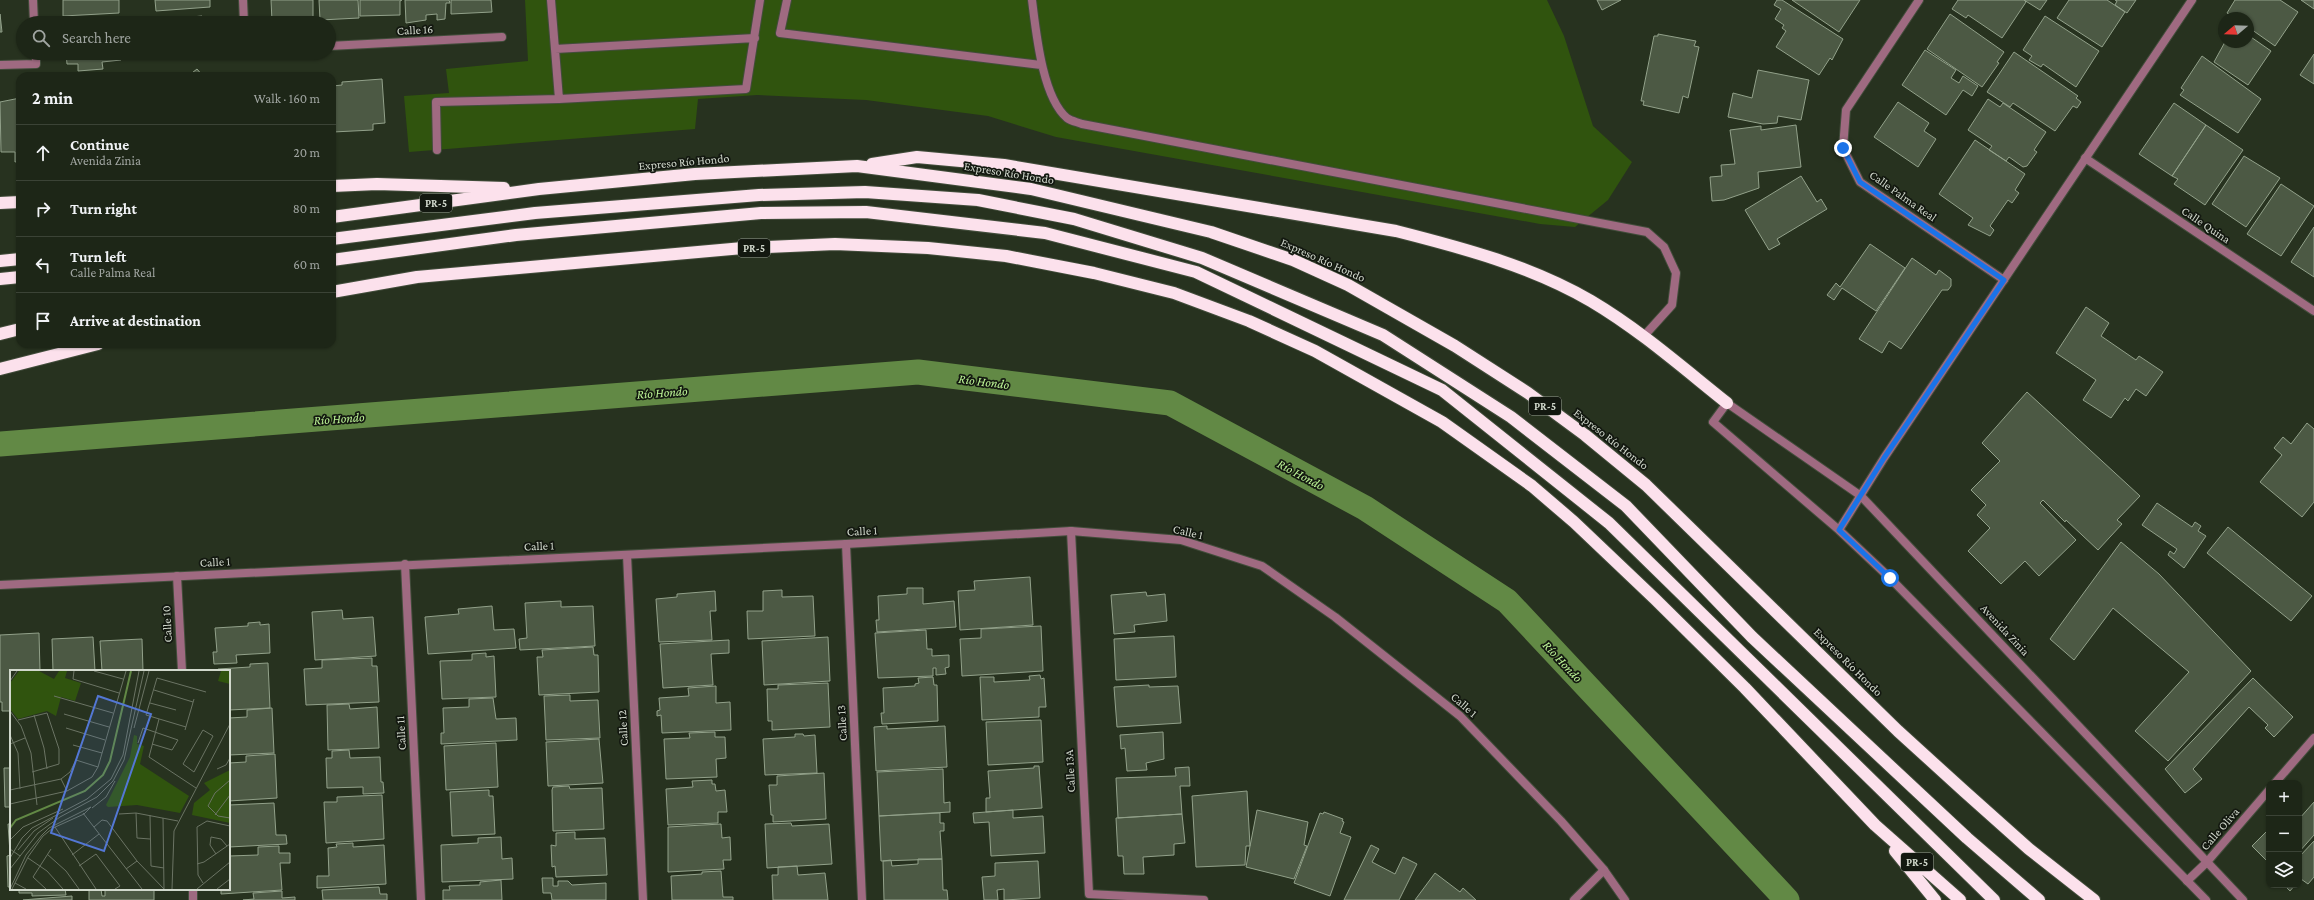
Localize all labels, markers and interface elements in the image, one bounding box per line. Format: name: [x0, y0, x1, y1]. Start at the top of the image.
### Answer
north arrow: [2218, 12, 2254, 48]
search box: [16, 16, 336, 60]
street label: Calle 16: [396, 22, 434, 38]
icon: search: [30, 27, 52, 49]
text: Search here: [62, 30, 131, 46]
text: 2 min: [32, 89, 73, 108]
text: Walk · 160 m: [254, 91, 320, 106]
text: Continue: [70, 137, 129, 153]
route end: [1834, 139, 1852, 157]
icon: ahead: [32, 142, 54, 164]
text: 20 m: [294, 145, 320, 160]
street label: Expreso Río Hondo: [638, 151, 730, 173]
text: Avenida Zinia: [70, 153, 141, 168]
street label: Expreso Río Hondo: [963, 159, 1055, 187]
street label: Calle Palma Real: [1867, 168, 1939, 224]
road number: PR-5: [420, 194, 452, 212]
icon: right: [32, 198, 54, 220]
text: Turn right: [70, 201, 137, 217]
text: 80 m: [293, 201, 320, 216]
street label: Calle Quina: [2179, 204, 2233, 247]
street label: Expreso Río Hondo: [1279, 235, 1367, 285]
road number: PR-5: [738, 239, 770, 257]
text: Turn left: [70, 249, 126, 265]
icon: left: [32, 254, 54, 276]
text: 60 m: [293, 257, 320, 272]
text: Calle Palma Real: [70, 265, 155, 280]
icon: arrive: [32, 310, 54, 332]
text: Arrive at destination: [70, 313, 201, 329]
water label: Río Hondo: [958, 371, 1011, 392]
water label: Río Hondo: [636, 383, 688, 402]
road number: PR-5: [1529, 397, 1561, 415]
street label: Expreso Río Hondo: [1571, 405, 1651, 473]
water label: Río Hondo: [313, 409, 365, 428]
water label: Río Hondo: [1275, 456, 1327, 493]
street label: Calle 1: [1172, 522, 1204, 542]
street label: Calle 1: [846, 523, 878, 539]
street label: Calle 1: [524, 538, 554, 554]
street label: Calle 1: [199, 554, 231, 570]
route start: [1881, 569, 1899, 587]
street label: Avenida Zinia: [1978, 601, 2033, 659]
street label: Calle 10: [159, 605, 175, 643]
street label: Expreso Río Hondo: [1811, 625, 1885, 699]
water label: Río Hondo: [1540, 638, 1586, 685]
inset map: [10, 670, 230, 890]
street label: Calle 1: [1448, 690, 1480, 720]
street label: Calle 13: [834, 704, 850, 741]
street label: Calle 12: [615, 709, 631, 746]
street label: Calle 11: [393, 715, 409, 751]
street label: Calle 13A: [1062, 749, 1078, 793]
map controls: [2266, 780, 2302, 888]
button: +: [2266, 780, 2302, 816]
street label: Calle Oliva: [2198, 805, 2243, 853]
button: −: [2266, 816, 2302, 852]
button: layers: [2266, 852, 2302, 888]
road number: PR-5: [1901, 853, 1933, 871]

